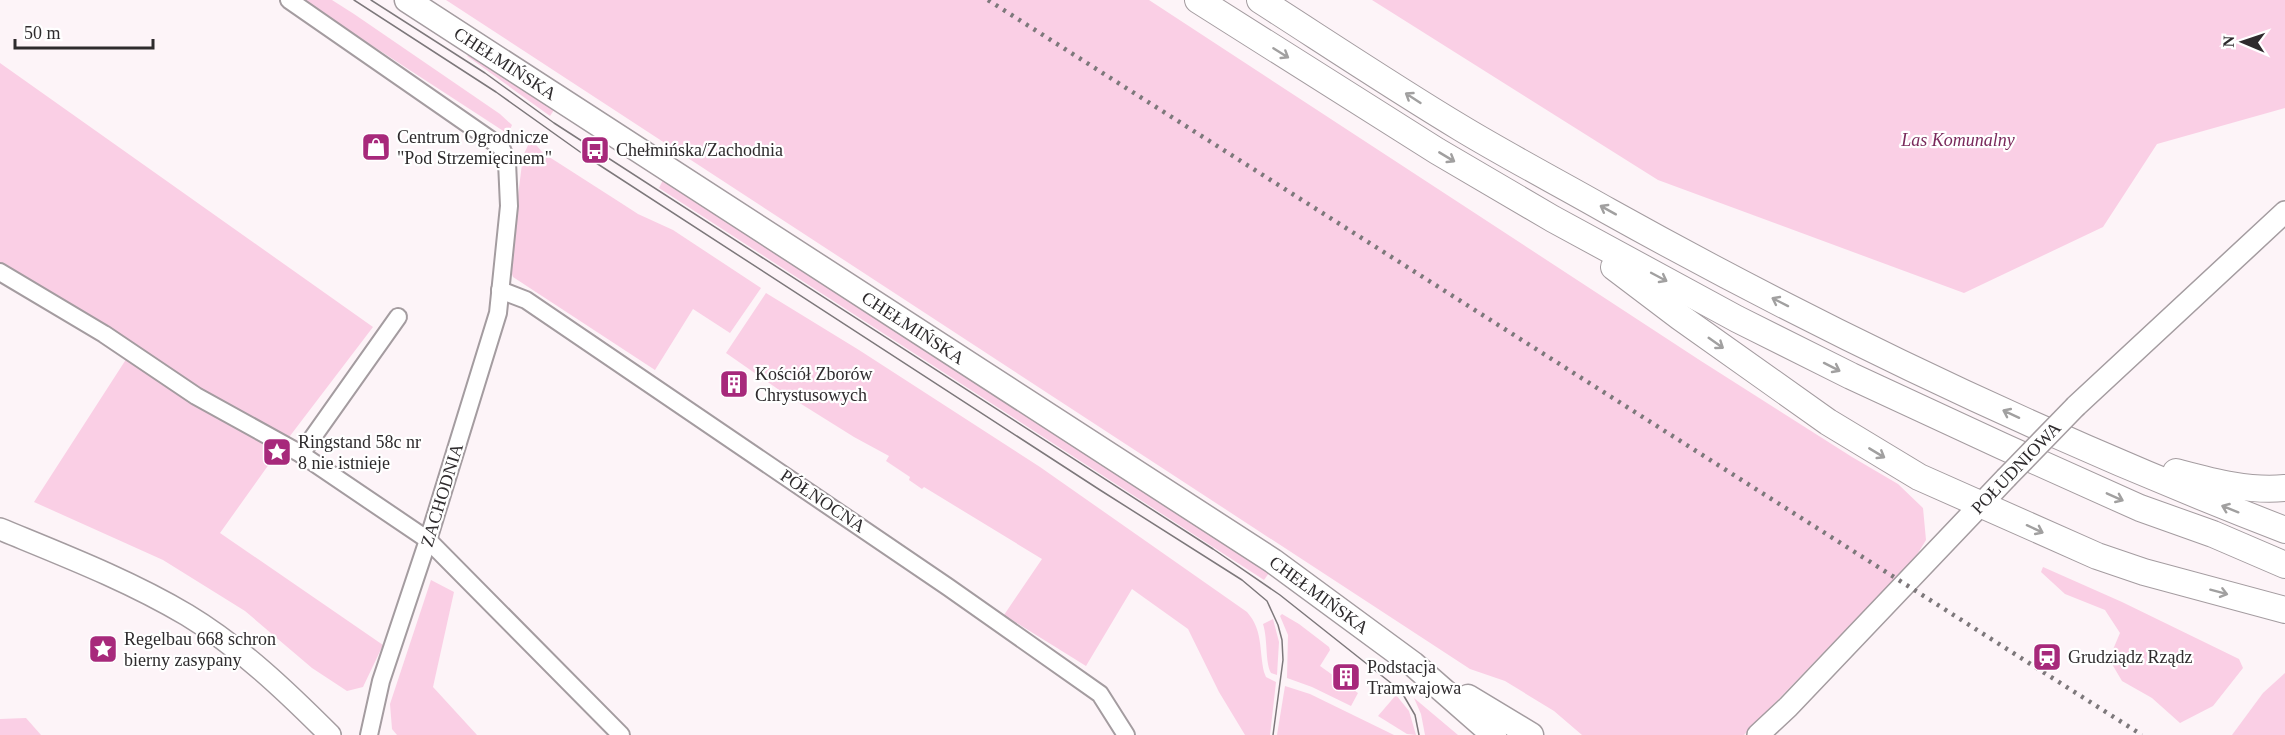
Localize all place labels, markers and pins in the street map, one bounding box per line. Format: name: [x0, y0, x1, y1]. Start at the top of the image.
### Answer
place label: Centrum Ogrodnicze "Pod Strzemięcinem": [397, 127, 552, 168]
shop icon: Centrum Ogrodnicze "Pod Strzemięcinem": [360, 131, 392, 163]
bus stop icon: Chełmińska/Zachodnia: [579, 134, 611, 166]
place label: Chełmińska/Zachodnia: [616, 140, 783, 160]
place label: Kościół Zborów Chrystusowych: [755, 364, 872, 405]
building icon: Kościół Zborów Chrystusowych: [718, 368, 750, 400]
place label: Ringstand 58c nr 8 nie istnieje: [298, 432, 421, 473]
place icon: Ringstand 58c nr 8 nie istnieje: [261, 436, 293, 468]
place label: Regelbau 668 schron bierny zasypany: [124, 629, 276, 670]
place icon: Regelbau 668 schron bierny zasypany: [87, 633, 119, 665]
station icon: Grudziądz Rządz: [2031, 641, 2063, 673]
place label: Grudziądz Rządz: [2068, 647, 2192, 667]
place label: Podstacja Tramwajowa: [1367, 657, 1461, 698]
building icon: Podstacja Tramwajowa: [1330, 661, 1362, 693]

